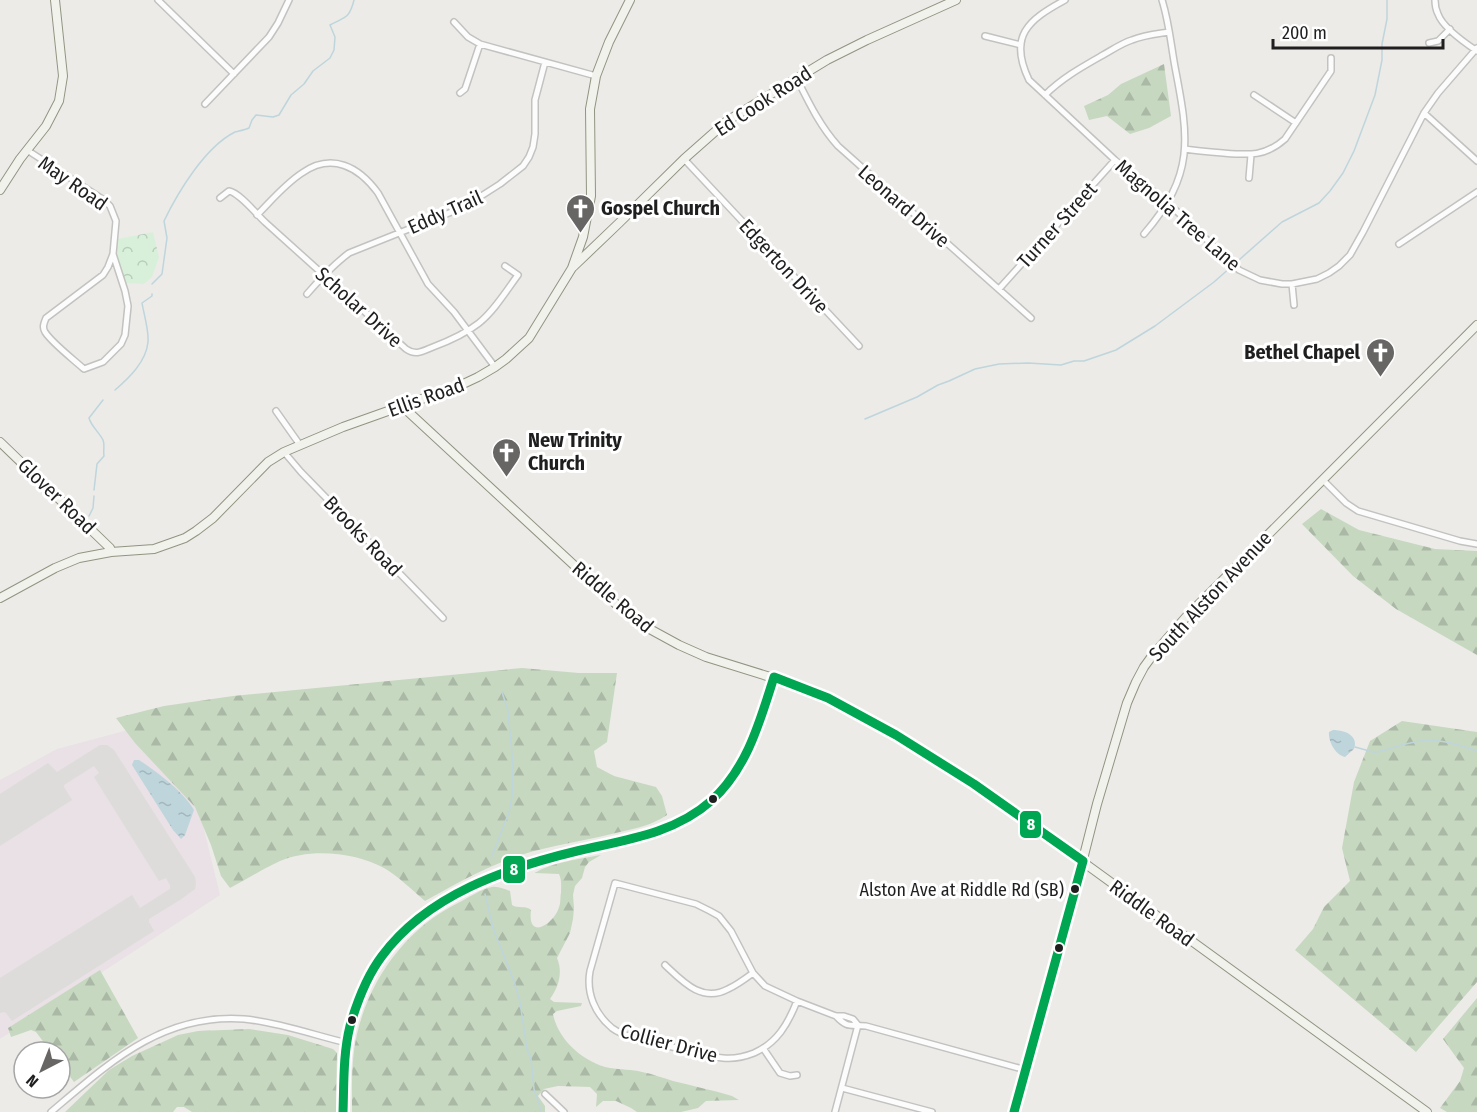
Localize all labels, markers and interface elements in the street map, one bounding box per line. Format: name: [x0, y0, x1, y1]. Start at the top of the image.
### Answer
scale bar: [1273, 12, 1442, 50]
text: 200 m: [1282, 22, 1327, 44]
street label: Ed Cook Road: [710, 61, 816, 141]
street label: May Road: [34, 151, 112, 215]
street label: Magnolia Tree Lane: [1111, 154, 1245, 276]
street label: Leonard Drive: [853, 160, 955, 252]
street label: Turner Street: [1012, 177, 1102, 273]
street label: Eddy Trail: [404, 185, 486, 239]
church icon: Gospel Church: [564, 192, 596, 234]
place label: Gospel Church: [601, 196, 720, 220]
street label: Edgerton Drive: [734, 214, 834, 318]
street label: Scholar Drive: [311, 262, 407, 352]
church icon: Bethel Chapel: [1365, 336, 1397, 378]
place label: Bethel Chapel: [1244, 340, 1361, 364]
street label: Ellis Road: [385, 372, 467, 422]
place label: New Trinity Church: [528, 428, 622, 475]
church icon: New Trinity Church: [491, 436, 523, 478]
street label: Glover Road: [13, 453, 101, 539]
street label: Brooks Road: [319, 491, 407, 581]
street label: South Alston Avenue: [1144, 526, 1276, 666]
street label: Riddle Road: [568, 556, 658, 638]
unlabelled marker: [707, 793, 719, 805]
line badge: 8: [1019, 810, 1042, 839]
text: 8: [1027, 815, 1036, 834]
line badge: 8: [502, 855, 526, 884]
text: 8: [510, 860, 519, 879]
street label: Riddle Road: [1105, 874, 1199, 952]
place label: Alston Ave at Riddle Rd (SB): [860, 879, 1064, 901]
marker: Alston Ave at Riddle Rd (SB): [1069, 883, 1081, 895]
unlabelled marker: [1053, 942, 1065, 954]
unlabelled marker: [346, 1014, 358, 1026]
street label: Collier Drive: [618, 1018, 720, 1068]
north arrow: [12, 1040, 72, 1100]
text: N: [22, 1071, 42, 1091]

